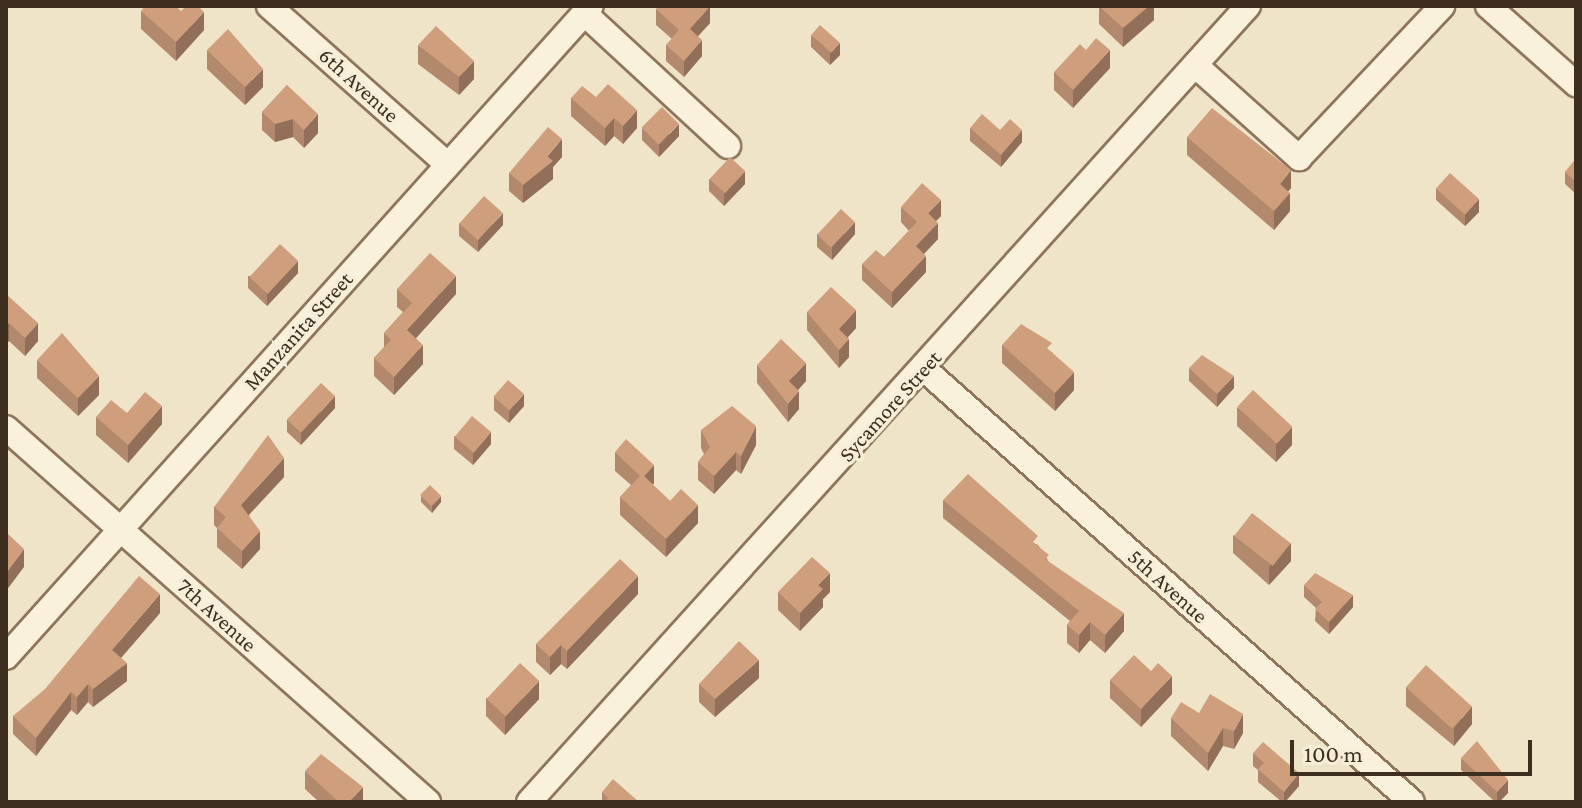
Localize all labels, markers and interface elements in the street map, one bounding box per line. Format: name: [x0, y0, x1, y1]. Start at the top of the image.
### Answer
street label: 6th Avenue: [313, 42, 405, 128]
street label: Manzanita Street: [238, 266, 358, 396]
street label: Sycamore Street: [833, 345, 947, 467]
street label: 5th Avenue: [1123, 543, 1213, 629]
street label: 7th Avenue: [172, 572, 262, 658]
scale bar: [1294, 724, 1536, 774]
text: 100 m: [1304, 740, 1363, 767]

